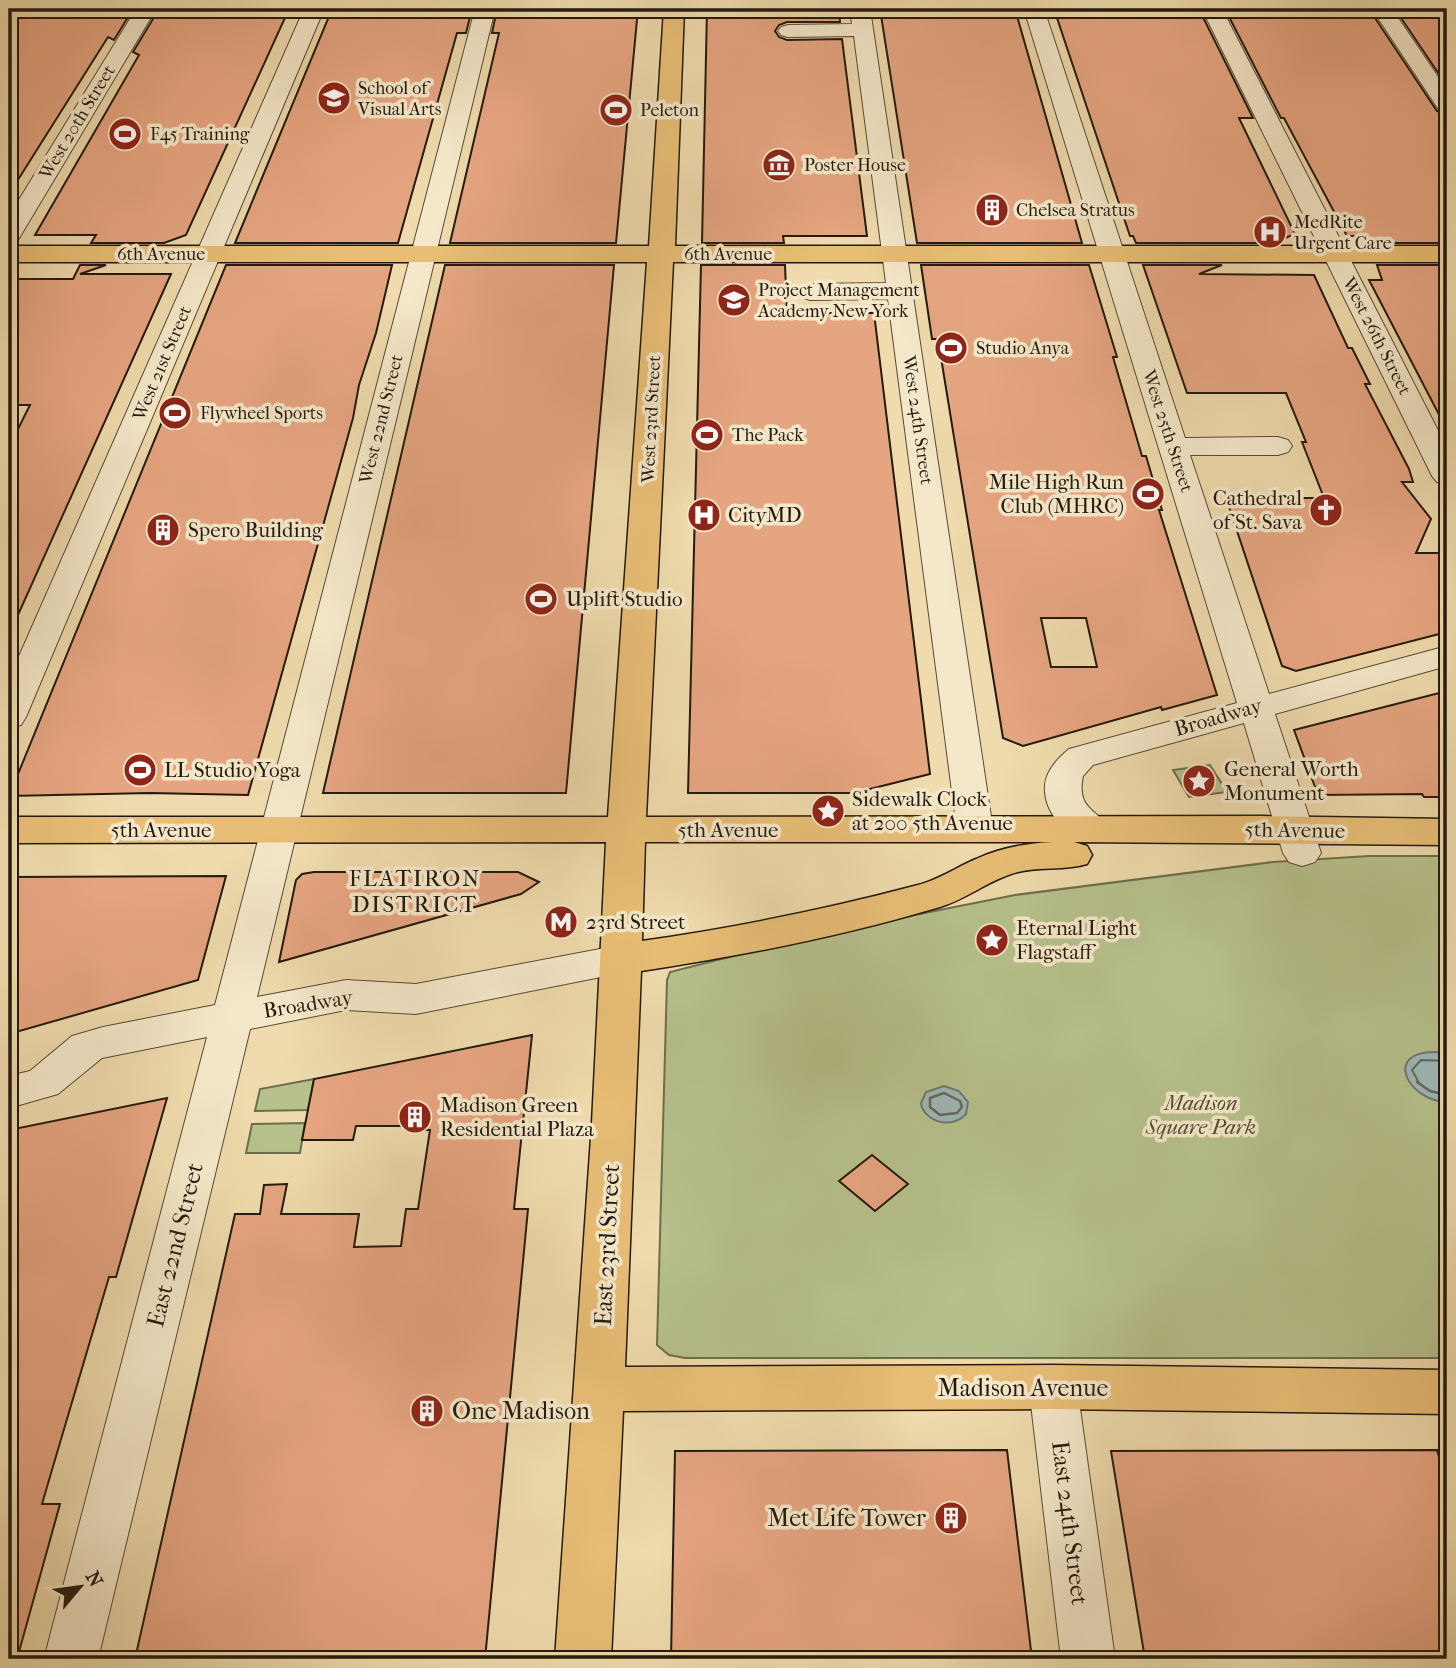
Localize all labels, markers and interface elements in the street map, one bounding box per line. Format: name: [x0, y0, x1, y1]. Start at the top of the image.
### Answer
street label: West 20th Street: [35, 61, 120, 184]
place label: School of Visual Arts: [357, 78, 442, 120]
school or university icon: School of Visual Arts: [315, 79, 353, 117]
sports icon: Peleton: [597, 91, 635, 129]
place label: Peleton: [640, 100, 699, 121]
sports icon: F45 Training: [106, 115, 144, 153]
place label: F45 Training: [150, 124, 250, 145]
museum icon: Poster House: [760, 146, 798, 184]
place label: Poster House: [804, 155, 906, 176]
building icon: Chelsea Stratus: [973, 191, 1011, 229]
place label: Chelsea Stratus: [1016, 200, 1135, 221]
place label: MedRite Urgent Care: [1294, 212, 1392, 254]
hospital icon: MedRite Urgent Care: [1251, 213, 1289, 251]
street label: 6th Avenue: [117, 244, 205, 265]
street label: 6th Avenue: [684, 244, 772, 265]
street label: West 26th Street: [1337, 273, 1415, 399]
place label: Project Management Academy New York: [757, 280, 920, 322]
school or university icon: Project Management Academy New York: [715, 281, 753, 319]
street label: West 21st Street: [128, 302, 196, 425]
sports icon: Studio Anya: [932, 329, 970, 367]
place label: Studio Anya: [976, 338, 1070, 359]
street label: West 22nd Street: [355, 352, 408, 487]
street label: West 24th Street: [898, 353, 937, 487]
street label: West 23rd Street: [638, 354, 665, 484]
street label: West 25th Street: [1138, 366, 1197, 495]
sports icon: Flywheel Sports: [156, 394, 194, 432]
place label: Flywheel Sports: [200, 403, 323, 424]
sports icon: The Pack: [688, 416, 726, 454]
place label: The Pack: [732, 425, 804, 446]
place label: Mile High Run Club (MHRC): [989, 470, 1124, 518]
sports icon: Mile High Run Club (MHRC): [1129, 475, 1167, 513]
place label: Cathedral of St. Sava: [1213, 486, 1302, 534]
church icon: Cathedral of St. Sava: [1307, 491, 1345, 529]
hospital icon: CityMD: [685, 496, 723, 534]
place label: CityMD: [728, 503, 802, 527]
building icon: Spero Building: [144, 511, 182, 549]
place label: Spero Building: [188, 518, 324, 542]
sports icon: Uplift Studio: [522, 580, 560, 618]
place label: Uplift Studio: [566, 587, 683, 611]
street label: Broadway: [1171, 693, 1265, 741]
sports icon: LL Studio Yoga: [121, 751, 159, 789]
place label: General Worth Monument: [1224, 757, 1359, 805]
place label: LL Studio Yoga: [164, 758, 301, 782]
place icon: General Worth Monument: [1180, 762, 1218, 800]
place label: Sidewalk Clock at 200 5th Avenue: [852, 787, 1013, 835]
place icon: Sidewalk Clock at 200 5th Avenue: [809, 792, 847, 830]
street label: 5th Avenue: [1244, 817, 1346, 843]
street label: 5th Avenue: [111, 818, 211, 842]
street label: 5th Avenue: [678, 818, 778, 842]
district label: FLATIRON DISTRICT: [349, 865, 481, 918]
metro station icon: 23rd Street: [542, 903, 580, 941]
place label: 23rd Street: [586, 910, 686, 934]
place label: Eternal Light Flagstaff: [1016, 916, 1137, 964]
place icon: Eternal Light Flagstaff: [973, 921, 1011, 959]
street label: Broadway: [262, 985, 355, 1023]
park label: Madison Square Park: [1145, 1091, 1256, 1139]
place label: Madison Green Residential Plaza: [440, 1093, 594, 1141]
building icon: Madison Green Residential Plaza: [396, 1098, 434, 1136]
street label: East 22nd Street: [141, 1160, 209, 1330]
street label: East 23rd Street: [589, 1163, 625, 1327]
street label: Madison Avenue: [938, 1374, 1108, 1402]
building icon: One Madison: [408, 1392, 446, 1430]
place label: One Madison: [452, 1397, 590, 1425]
street label: East 24th Street: [1046, 1439, 1094, 1607]
building icon: Met Life Tower: [932, 1499, 970, 1537]
place label: Met Life Tower: [768, 1504, 927, 1532]
north arrow: [46, 1552, 116, 1622]
text: N: [81, 1568, 107, 1591]

